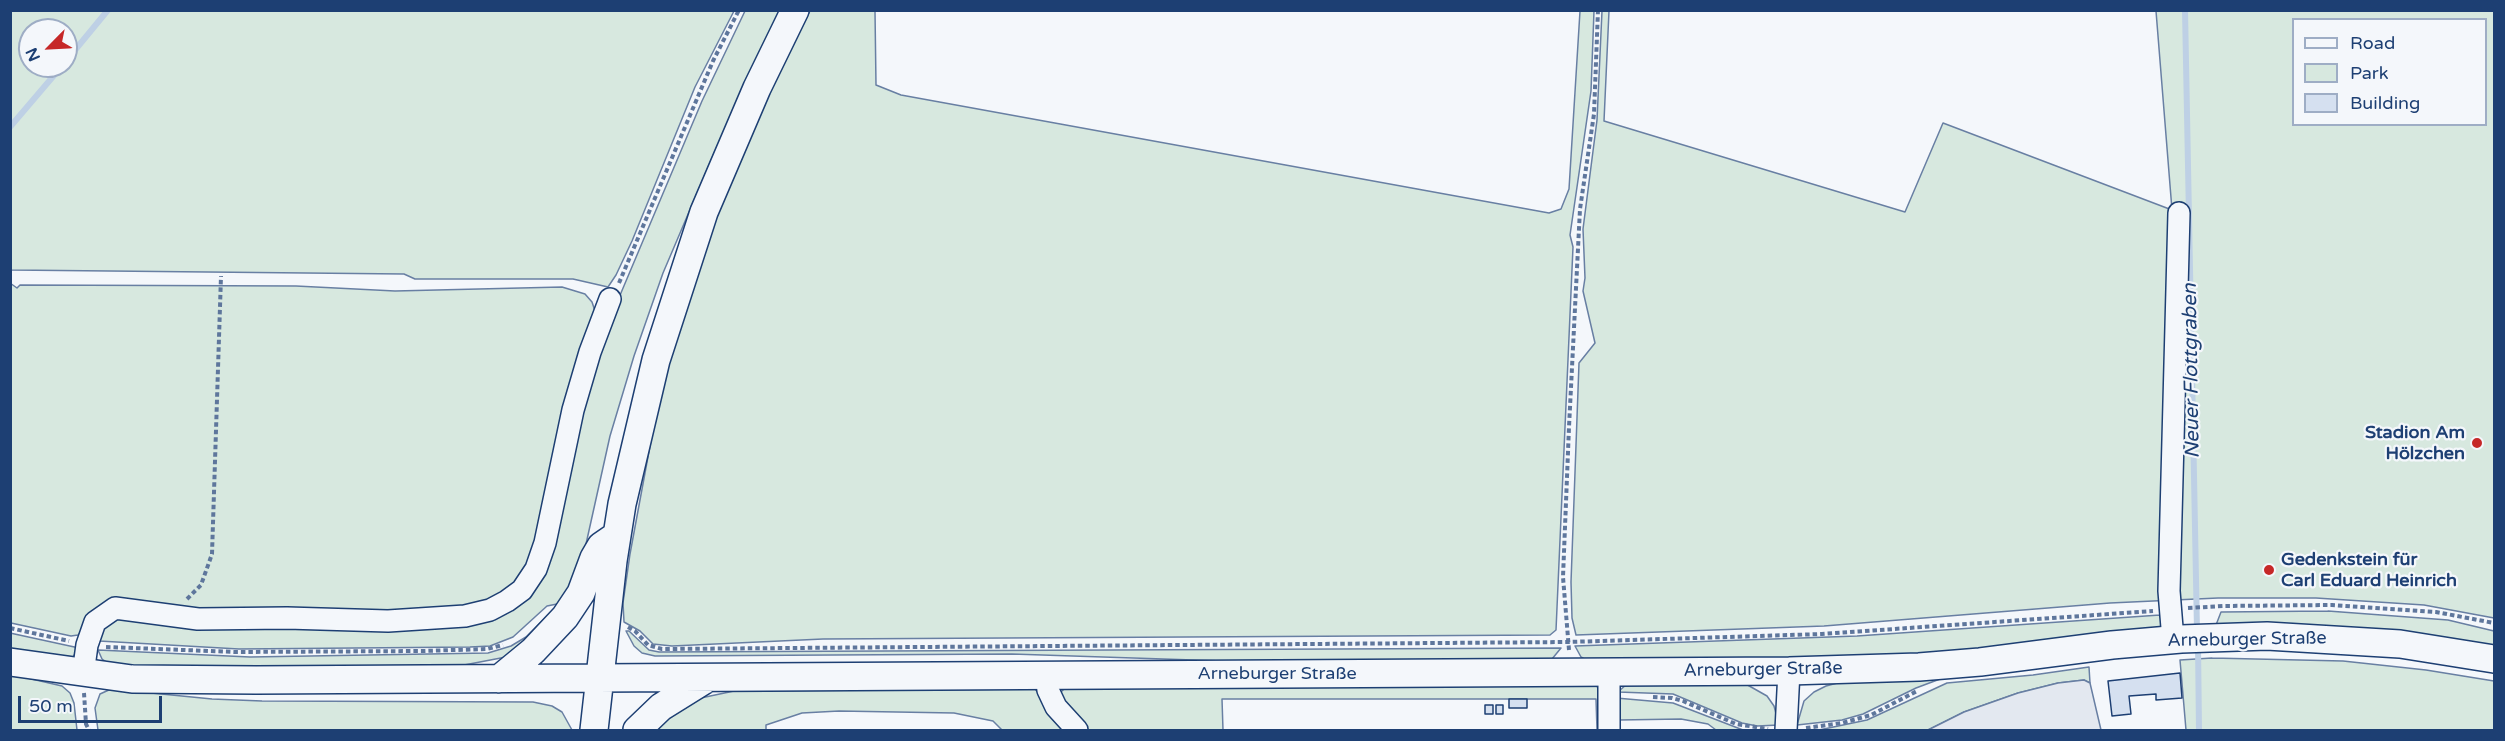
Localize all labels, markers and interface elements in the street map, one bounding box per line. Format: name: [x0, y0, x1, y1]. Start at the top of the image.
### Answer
north arrow: [18, 18, 78, 78]
legend: [2292, 18, 2487, 126]
text: Road: [2350, 32, 2395, 54]
text: N: [22, 45, 45, 64]
text: Park: [2350, 62, 2388, 84]
text: Building: [2350, 92, 2420, 114]
water label: Neuer Flottgraben: [2178, 283, 2206, 459]
place label: Stadion Am Hölzchen: [2365, 422, 2465, 464]
marker: Stadion Am Hölzchen: [2470, 436, 2484, 450]
place label: Gedenkstein für Carl Eduard Heinrich: [2281, 549, 2457, 592]
marker: Gedenkstein für Carl Eduard Heinrich: [2262, 563, 2276, 577]
street label: Arneburger Straße: [2167, 628, 2327, 652]
street label: Arneburger Straße: [1683, 658, 1843, 682]
street label: Arneburger Straße: [1197, 663, 1357, 685]
scale bar: [21, 684, 165, 722]
text: 50 m: [29, 695, 73, 717]

